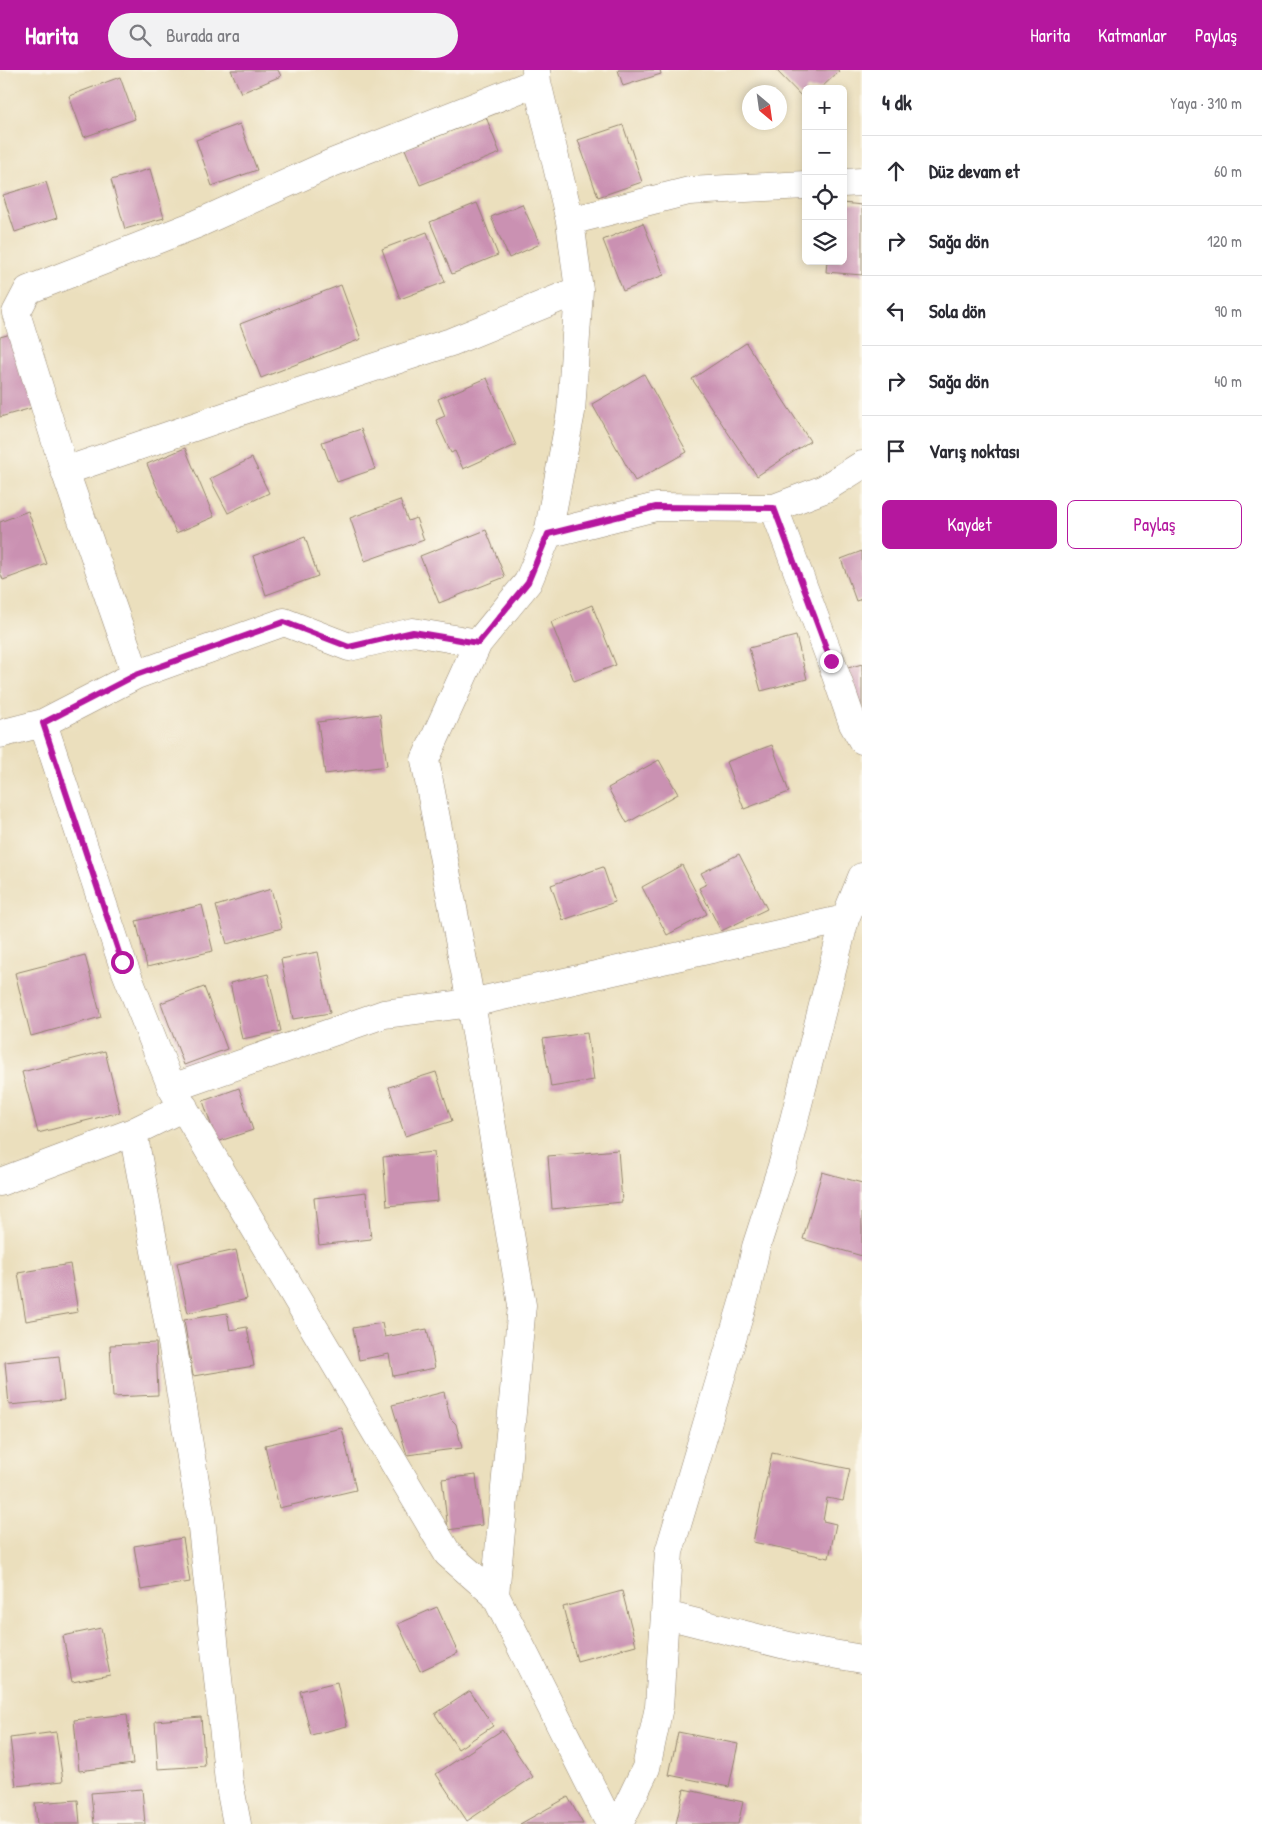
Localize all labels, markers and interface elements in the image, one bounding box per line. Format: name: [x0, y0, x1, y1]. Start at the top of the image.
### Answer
search box: [108, 13, 458, 58]
text: Harita: [25, 19, 78, 51]
icon: search: [126, 21, 154, 49]
text: Burada ara: [166, 22, 239, 48]
text: Harita: [1030, 23, 1070, 48]
text: Katmanlar: [1098, 23, 1167, 48]
text: Paylaş: [1195, 23, 1237, 48]
north arrow: [742, 85, 787, 130]
map controls: [802, 85, 847, 265]
button: +: [802, 85, 847, 130]
text: 4 dk: [882, 88, 912, 117]
text: Yaya · 310 m: [1170, 92, 1242, 114]
button: −: [802, 130, 847, 175]
icon: ahead: [882, 157, 910, 185]
text: Düz devam et: [929, 158, 1020, 184]
text: 60 m: [1214, 160, 1242, 182]
button: locate: [802, 175, 847, 220]
button: layers: [802, 220, 847, 265]
icon: right: [882, 227, 910, 255]
text: Sağa dön: [929, 228, 989, 254]
text: 120 m: [1207, 230, 1242, 252]
icon: left: [882, 297, 910, 325]
text: Sola dön: [929, 298, 986, 324]
text: 90 m: [1214, 300, 1242, 322]
icon: right: [882, 367, 910, 395]
text: Sağa dön: [929, 368, 989, 394]
text: 40 m: [1214, 370, 1242, 392]
icon: arrive: [882, 437, 910, 465]
text: Varış noktası: [929, 438, 1020, 464]
button: Kaydet: [882, 500, 1057, 549]
button: Paylaş: [1067, 500, 1242, 549]
route end: [820, 650, 843, 673]
route start: [111, 951, 134, 974]

